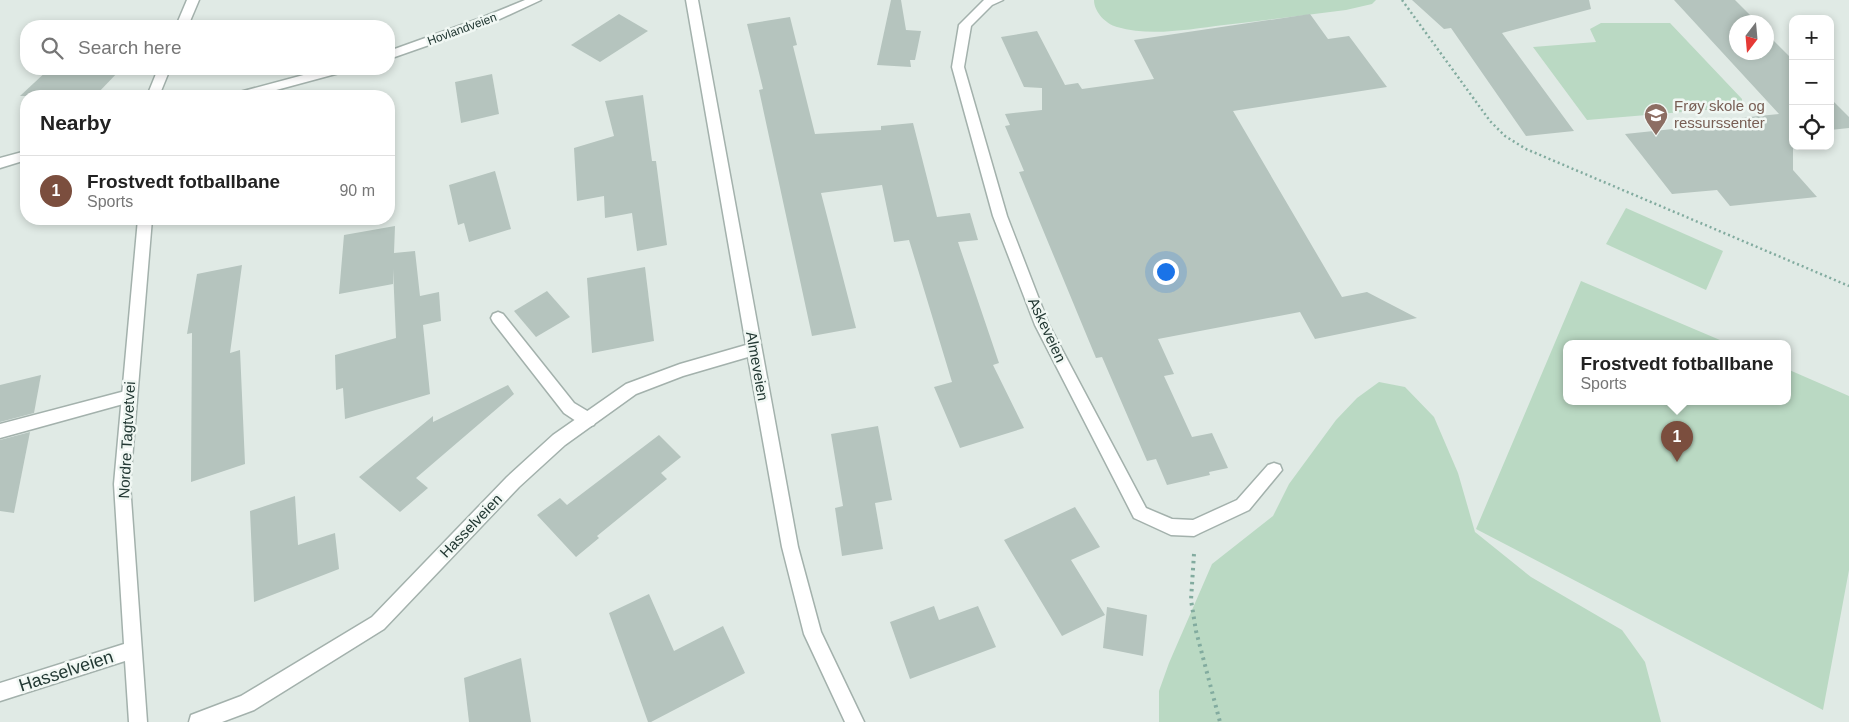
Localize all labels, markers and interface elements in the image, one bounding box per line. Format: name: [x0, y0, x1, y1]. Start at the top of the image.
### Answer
street label: Hovlandveien: [425, 10, 499, 48]
north arrow: [1729, 15, 1774, 60]
map controls: [1789, 15, 1834, 150]
button: +: [1789, 15, 1834, 60]
search box: [20, 20, 395, 75]
icon: search: [38, 34, 66, 62]
text: Search here: [78, 37, 182, 58]
button: −: [1789, 60, 1834, 105]
place label: Frøy skole og ressurssenter: [1674, 97, 1765, 131]
school or university icon: Frøy skole og ressurssenter: [1643, 102, 1669, 136]
button: locate: [1789, 105, 1834, 150]
text: Nearby: [40, 111, 111, 134]
text: Frostvedt fotballbane: [87, 171, 280, 192]
text: 1: [52, 182, 60, 199]
text: 90 m: [339, 182, 375, 199]
text: Sports: [87, 193, 133, 210]
your location: [1153, 259, 1179, 285]
street label: Askeveien: [1025, 295, 1070, 365]
street label: Almeveien: [743, 330, 772, 402]
popup: [1563, 340, 1791, 405]
text: Frostvedt fotballbane: [1580, 353, 1774, 374]
text: Sports: [1580, 375, 1627, 392]
street label: Nordre Tagtvetvei: [115, 381, 138, 499]
pin: 1: [1661, 421, 1693, 462]
street label: Hasselveien: [436, 490, 505, 561]
street label: Hasselveien: [16, 646, 116, 696]

